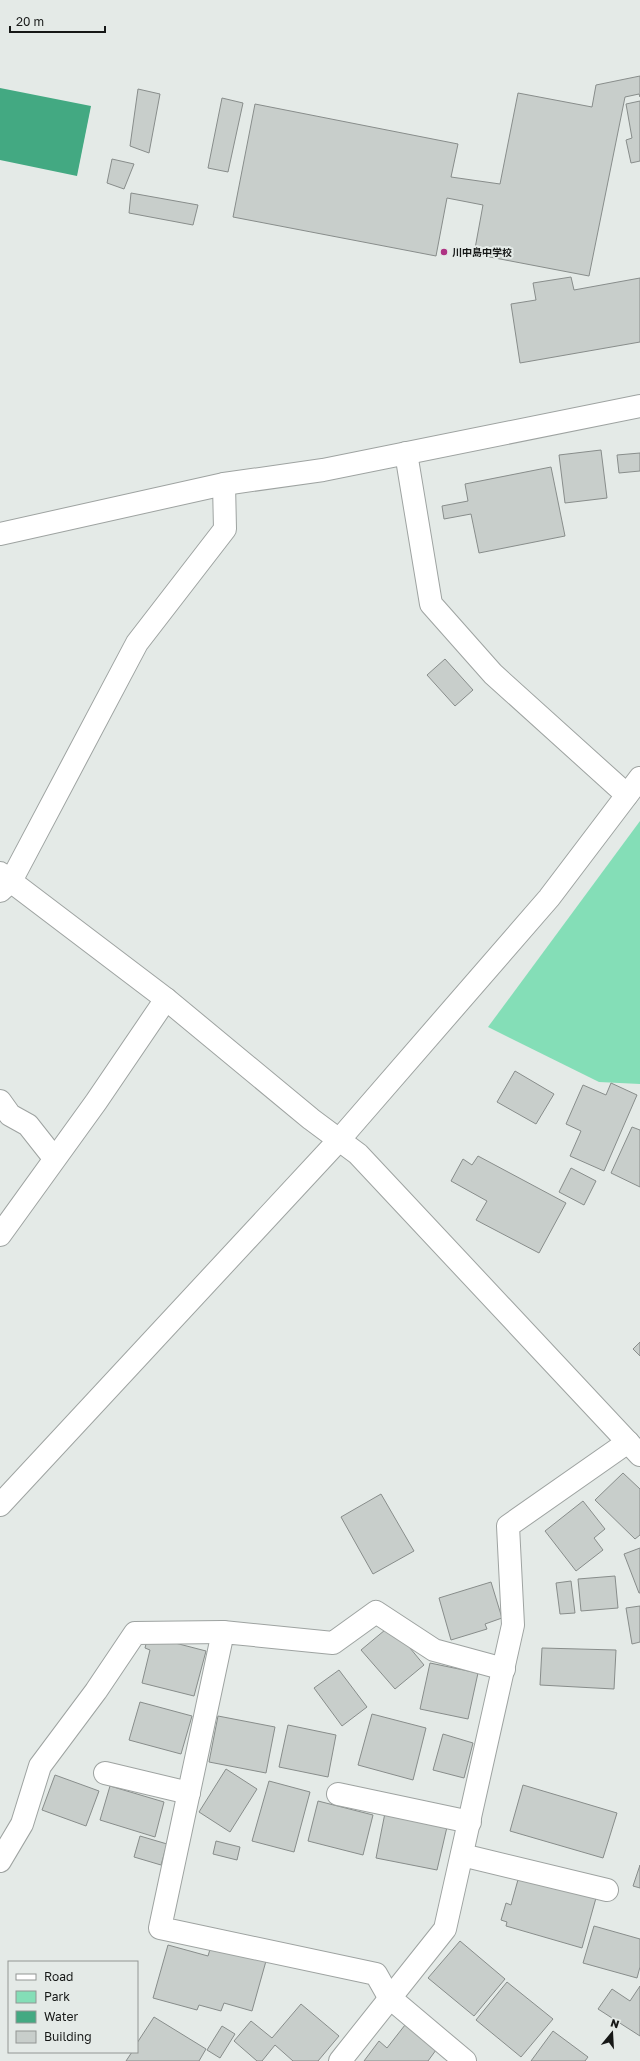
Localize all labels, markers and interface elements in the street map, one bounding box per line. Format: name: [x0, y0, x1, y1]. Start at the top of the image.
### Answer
scale bar: [10, 8, 105, 34]
text: 20 m: [16, 14, 44, 29]
place label: 川中島中学校: [452, 246, 512, 258]
marker: 川中島中学校: [439, 247, 449, 257]
legend: [8, 1961, 138, 2053]
text: Road: [44, 1969, 73, 1984]
text: Park: [44, 1989, 70, 2004]
text: Water: [44, 2009, 78, 2024]
north arrow: [592, 2013, 632, 2053]
text: N: [609, 2016, 621, 2030]
text: Building: [44, 2029, 92, 2044]

